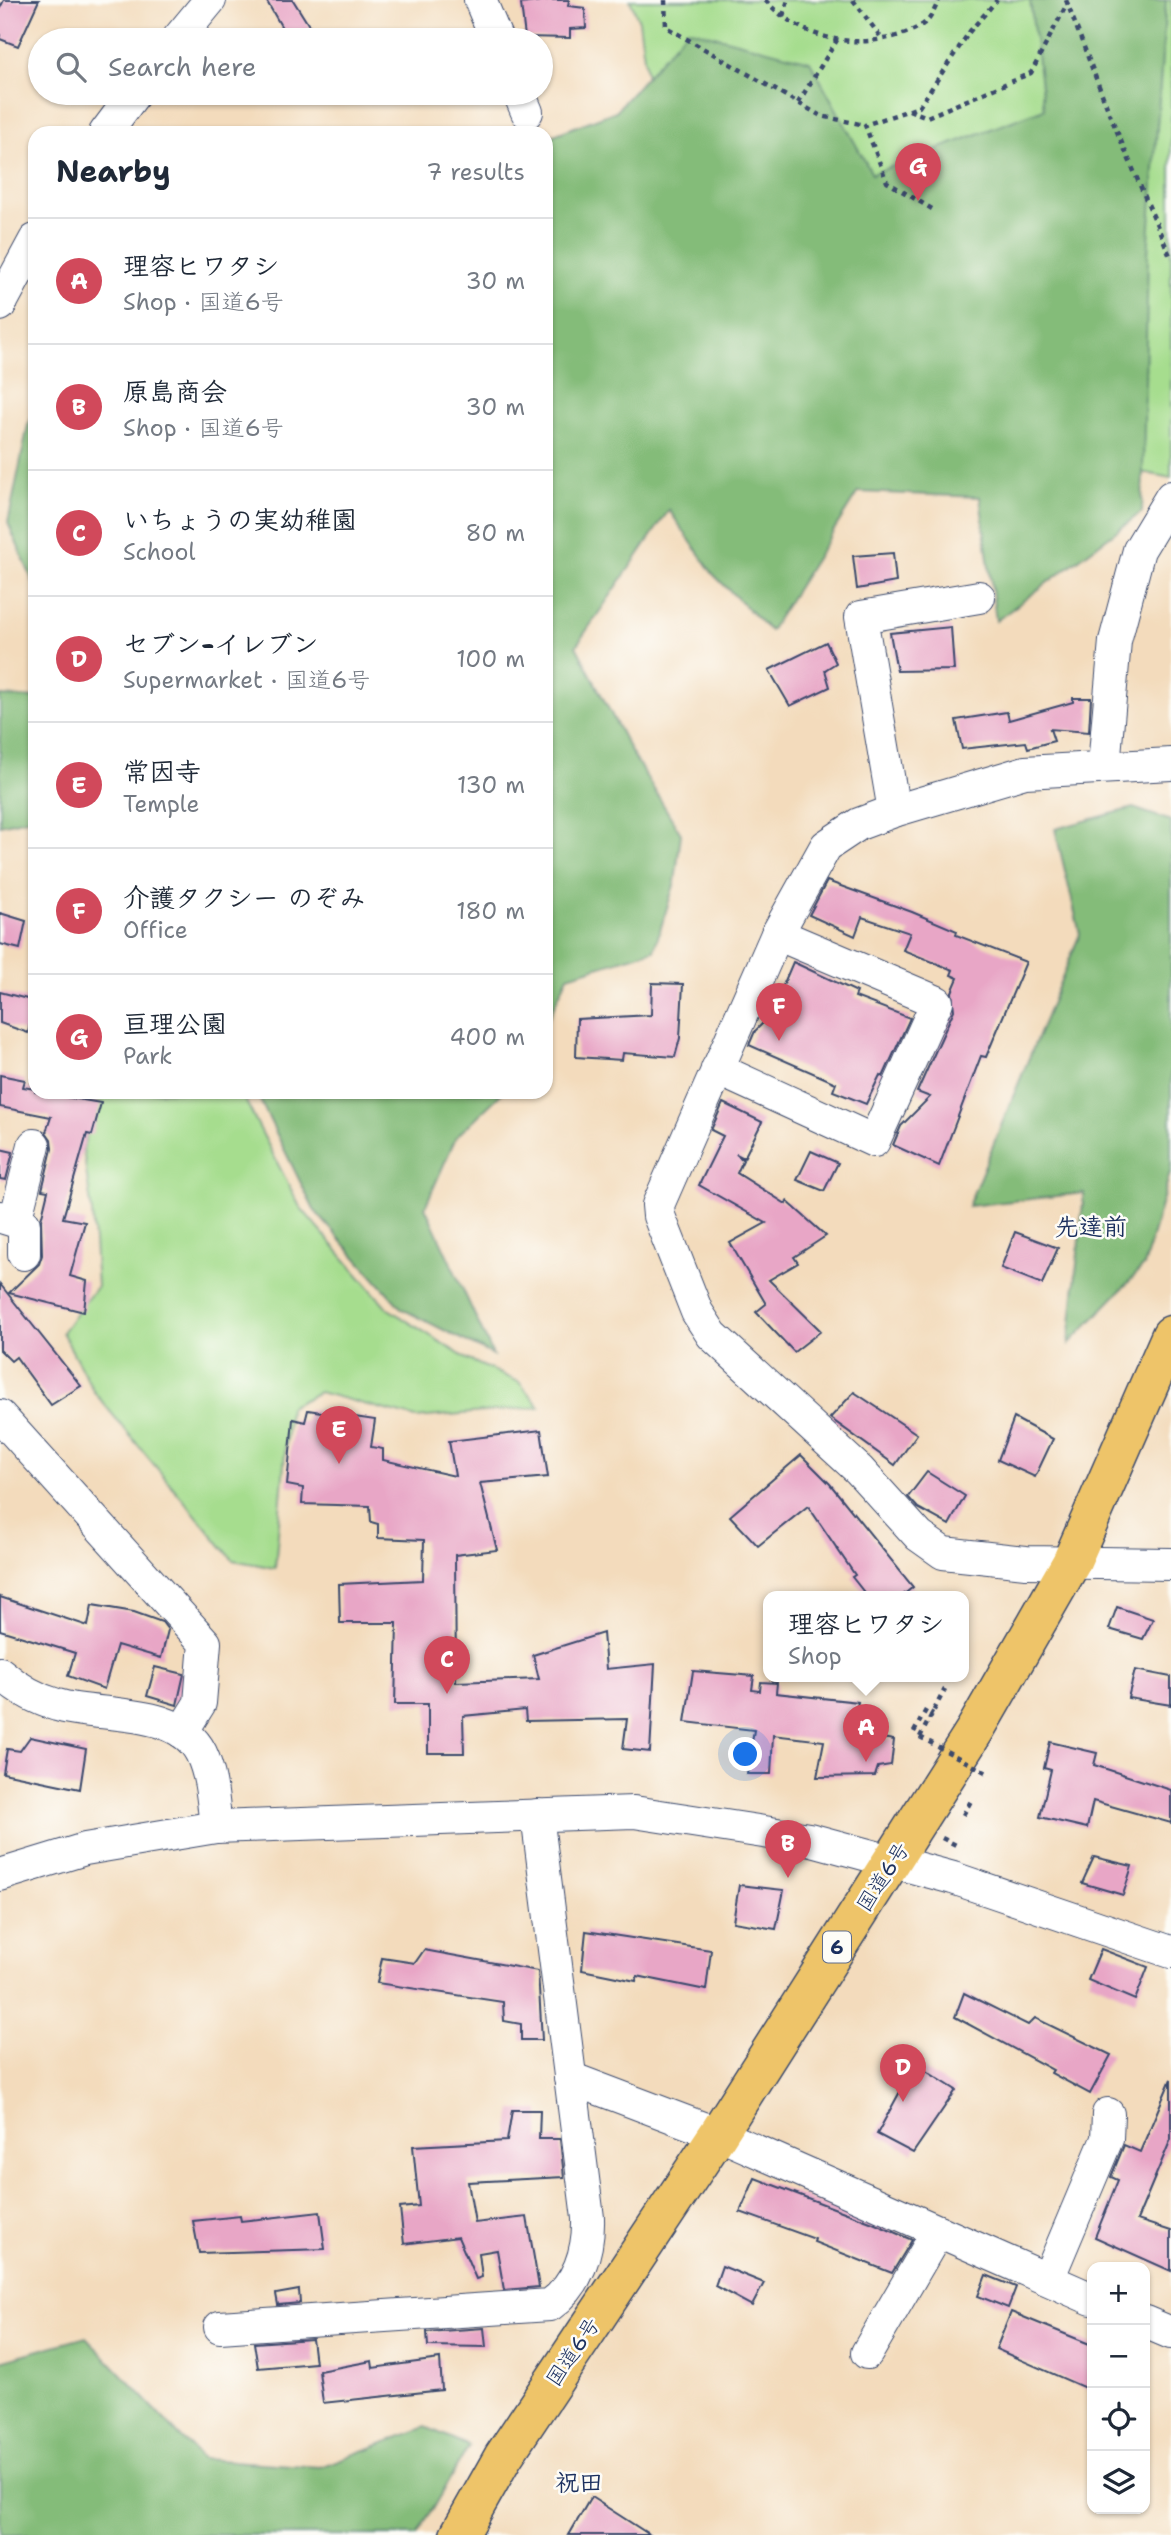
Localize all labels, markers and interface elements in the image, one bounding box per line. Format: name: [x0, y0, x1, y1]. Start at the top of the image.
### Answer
search box: [28, 28, 553, 105]
icon: search: [52, 48, 90, 86]
text: Search here: [108, 49, 257, 84]
pin: G: [895, 143, 941, 201]
text: Nearby: [56, 151, 171, 192]
text: 7 results: [426, 157, 525, 187]
text: 理容ヒワタシ: [123, 248, 279, 283]
text: A: [70, 266, 88, 296]
text: 30 m: [466, 266, 525, 296]
text: Shop · 国道6号: [123, 287, 284, 317]
text: 原島商会: [123, 374, 227, 409]
text: B: [72, 392, 86, 422]
text: 30 m: [466, 392, 525, 422]
text: Shop · 国道6号: [123, 413, 284, 443]
text: いちょうの実幼稚園: [123, 502, 357, 537]
text: C: [72, 518, 86, 548]
text: 80 m: [466, 518, 525, 548]
text: School: [123, 537, 195, 567]
text: セブン-イレブン: [123, 626, 319, 661]
text: D: [71, 644, 87, 674]
text: 100 m: [456, 644, 525, 674]
text: Supermarket · 国道6号: [123, 665, 370, 695]
text: 常因寺: [123, 754, 201, 789]
text: E: [71, 770, 87, 800]
text: 130 m: [457, 770, 525, 800]
text: Temple: [123, 789, 200, 819]
text: 介護タクシー のぞみ: [123, 880, 365, 915]
text: F: [72, 896, 86, 926]
text: 180 m: [456, 896, 525, 926]
text: Office: [123, 915, 188, 945]
pin: F: [756, 983, 802, 1041]
text: 亘理公園: [123, 1006, 227, 1041]
text: G: [70, 1022, 88, 1052]
text: 400 m: [449, 1022, 525, 1052]
text: Park: [123, 1041, 172, 1071]
district label: 先達前: [1055, 1211, 1127, 1243]
pin: E: [316, 1406, 362, 1464]
popup: [763, 1591, 969, 1682]
text: 理容ヒワタシ: [788, 1606, 944, 1641]
pin: C: [424, 1636, 470, 1694]
text: Shop: [788, 1641, 842, 1671]
pin: A: [843, 1704, 889, 1762]
your location: [728, 1737, 762, 1771]
pin: B: [765, 1820, 811, 1878]
street label: 国道6号: [850, 1837, 916, 1917]
road number: 6: [823, 1932, 851, 1963]
pin: D: [880, 2044, 926, 2102]
map controls: [1087, 2262, 1150, 2514]
button: +: [1087, 2262, 1150, 2325]
street label: 国道6号: [540, 2312, 606, 2392]
button: −: [1087, 2325, 1150, 2388]
button: locate: [1087, 2388, 1150, 2451]
button: layers: [1087, 2451, 1150, 2514]
district label: 祝田: [555, 2467, 603, 2499]

